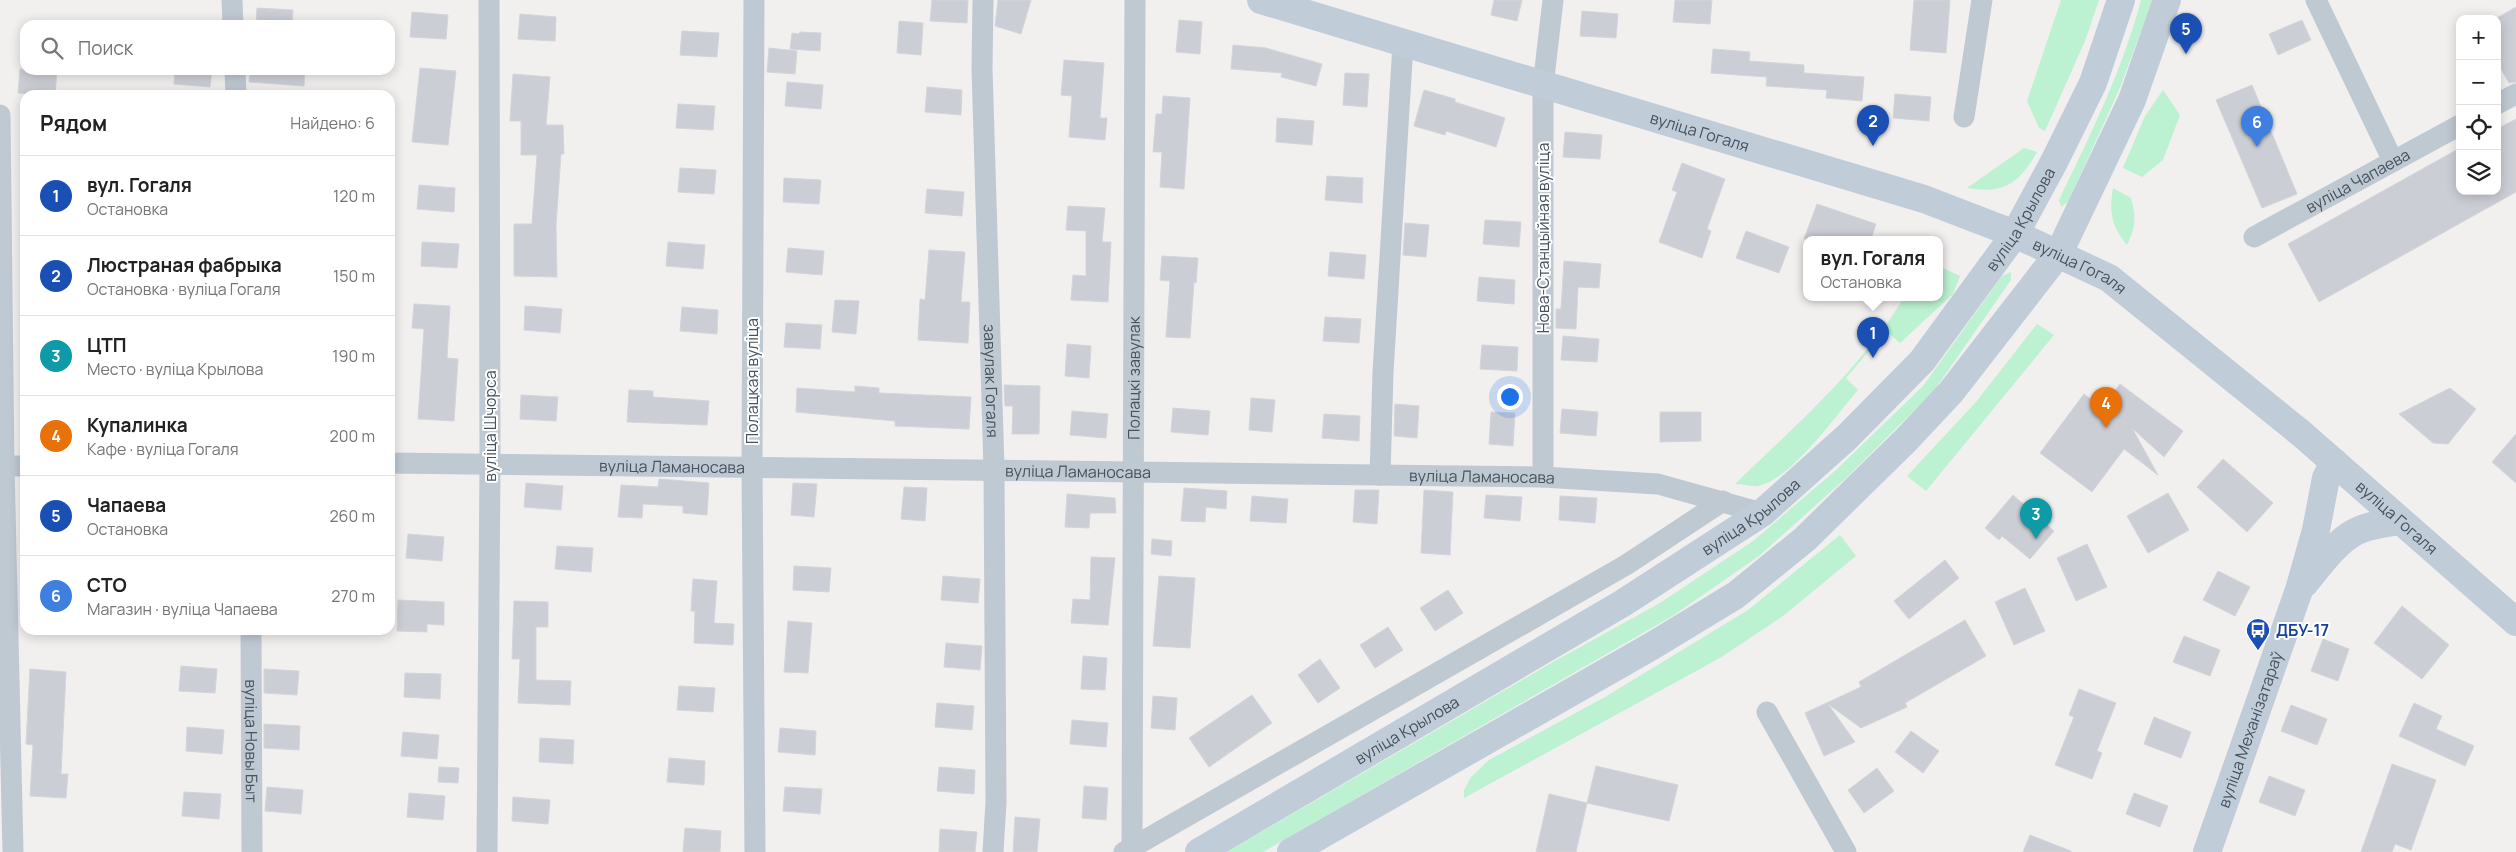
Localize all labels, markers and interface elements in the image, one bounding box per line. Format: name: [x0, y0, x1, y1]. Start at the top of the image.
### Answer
pin: 5: [2170, 13, 2202, 54]
map controls: [2456, 15, 2501, 195]
button: +: [2456, 15, 2501, 60]
search box: [20, 20, 395, 75]
icon: search: [38, 34, 66, 62]
text: Поиск: [78, 35, 133, 61]
button: −: [2456, 60, 2501, 105]
pin: 2: [1857, 105, 1889, 146]
button: locate: [2456, 105, 2501, 150]
street label: вуліца Гогаля: [1647, 106, 1752, 157]
pin: 6: [2241, 106, 2273, 147]
text: Рядом: [40, 109, 107, 137]
text: Найдено: 6: [290, 112, 375, 134]
street label: Нова-Станцыйная вуліца: [1532, 143, 1554, 333]
street label: вуліца Чапаева: [2302, 143, 2414, 218]
button: layers: [2456, 150, 2501, 195]
street label: вуліца Крылова: [1981, 163, 2060, 275]
text: вул. Гогаля: [87, 172, 192, 198]
text: 1: [52, 185, 60, 207]
text: 120 m: [333, 185, 375, 207]
text: Остановка: [87, 198, 168, 220]
street label: вуліца Гогаля: [2029, 233, 2131, 299]
popup: [1803, 236, 1943, 301]
text: вул. Гогаля: [1821, 245, 1925, 271]
text: Люстраная фабрыка: [87, 252, 282, 278]
text: 2: [51, 265, 61, 287]
text: 150 m: [333, 265, 375, 287]
text: Остановка: [1821, 271, 1902, 293]
text: Остановка · вуліца Гогаля: [87, 278, 281, 300]
street label: Полацкі завулак: [1122, 315, 1145, 440]
pin: 1: [1857, 317, 1889, 358]
street label: Полацкая вуліца: [741, 318, 763, 444]
street label: завулак Гогаля: [979, 324, 1004, 438]
text: ЦТП: [87, 332, 127, 358]
text: 3: [51, 345, 61, 367]
text: 190 m: [332, 345, 375, 367]
text: Место · вуліца Крылова: [87, 358, 263, 380]
street label: вуліца Шчорса: [479, 370, 501, 482]
your location: [1497, 384, 1523, 410]
pin: 4: [2090, 387, 2122, 428]
text: Купалинка: [87, 412, 188, 438]
text: 4: [51, 425, 61, 447]
text: 200 m: [330, 425, 375, 447]
text: Кафе · вуліца Гогаля: [87, 438, 239, 460]
street label: вуліца Ламаносава: [599, 455, 745, 478]
street label: вуліца Ламаносава: [1005, 459, 1151, 483]
street label: вуліца Ламаносава: [1409, 464, 1555, 489]
street label: вуліца Крылова: [1697, 473, 1805, 560]
street label: вуліца Гогаля: [2351, 475, 2443, 559]
text: Чапаева: [87, 492, 166, 518]
pin: 3: [2020, 498, 2052, 539]
text: 5: [51, 505, 61, 527]
text: 260 m: [329, 505, 375, 527]
text: Остановка: [87, 518, 168, 540]
text: СТО: [87, 572, 127, 598]
text: 6: [51, 585, 61, 607]
text: 270 m: [331, 585, 375, 607]
text: Магазин · вуліца Чапаева: [87, 598, 278, 620]
bus stop icon: ДБУ-17: [2245, 617, 2271, 651]
place label: ДБУ-17: [2276, 619, 2329, 641]
street label: вуліца Механізатараў: [2212, 648, 2288, 811]
street label: вуліца Новы Быт: [240, 679, 263, 803]
street label: вуліца Крылова: [1351, 691, 1463, 769]

